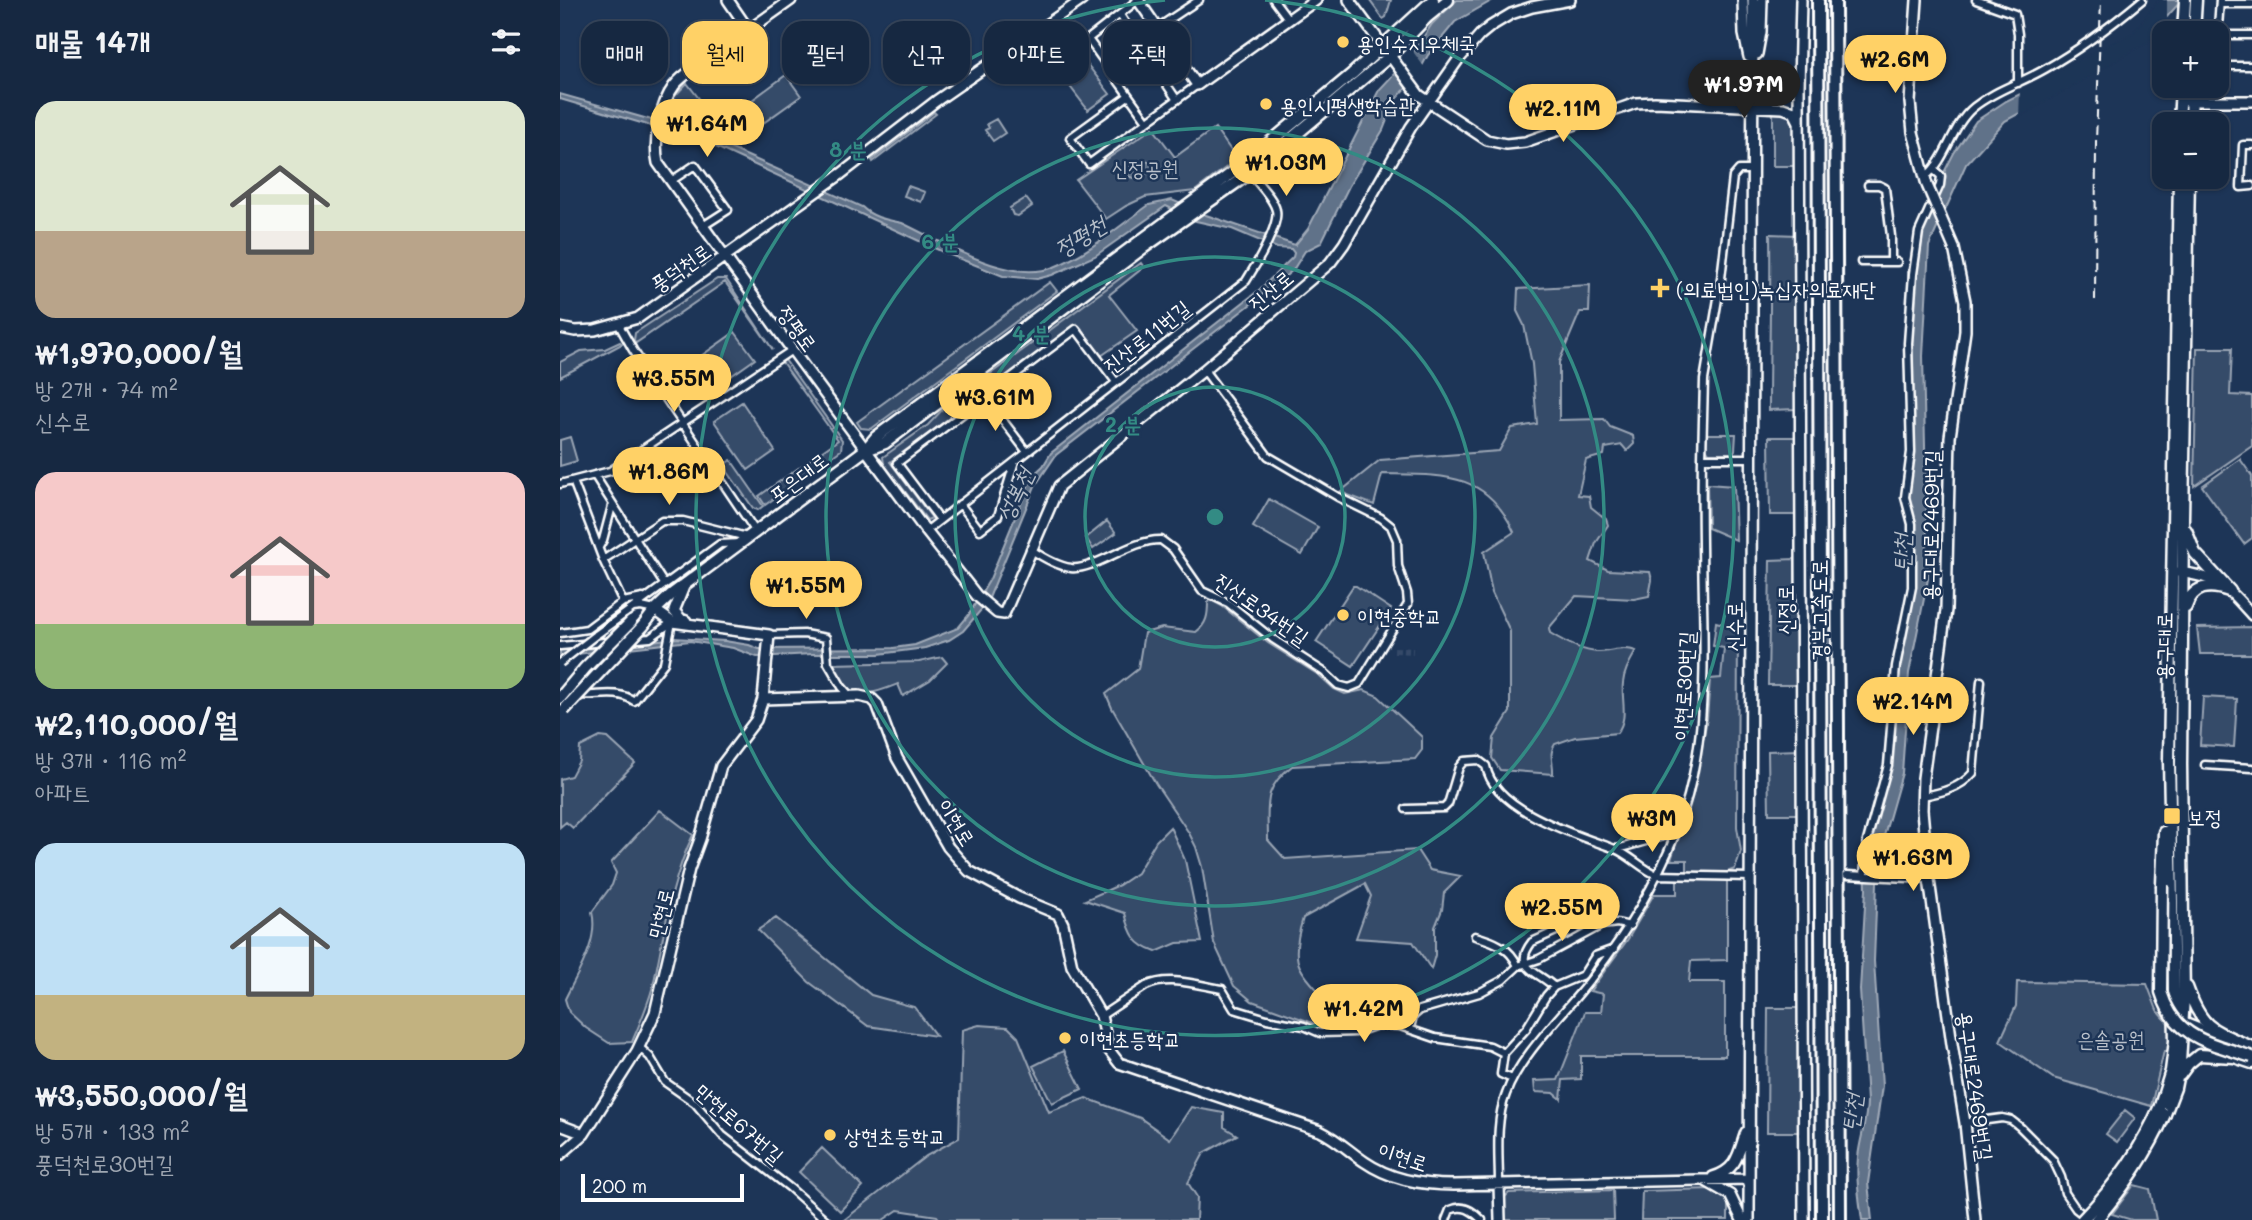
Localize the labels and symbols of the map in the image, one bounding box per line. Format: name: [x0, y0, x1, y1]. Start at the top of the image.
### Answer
place label: 용인수지우체국: [1357, 29, 1475, 56]
marker: 용인수지우체국: [1335, 34, 1351, 50]
pin: ₩2.6M: [1846, 36, 1944, 95]
pin: ₩1.97M: [1687, 60, 1801, 120]
pin: ₩2.11M: [1506, 85, 1620, 144]
place label: 용인시평생학습관: [1280, 91, 1415, 118]
marker: 용인시평생학습관: [1258, 96, 1274, 112]
pin: ₩1.64M: [650, 100, 764, 159]
text: 8 분: [829, 135, 867, 162]
pin: ₩1.03M: [1229, 138, 1343, 198]
park label: 신정공원: [1111, 154, 1179, 181]
water label: 정평천: [1049, 207, 1114, 263]
text: 6 분: [921, 227, 959, 254]
street label: 풍덕천로: [645, 237, 715, 297]
street label: 진산로: [1242, 263, 1298, 317]
place label: (의료법인)녹십자의료재단: [1676, 275, 1876, 302]
marker: (의료법인)녹십자의료재단: [1650, 278, 1670, 298]
street label: 진산로11번길: [1097, 294, 1195, 378]
street label: 정평로: [772, 300, 824, 356]
text: 4 분: [1012, 319, 1050, 346]
pin: ₩3.55M: [617, 354, 731, 414]
pin: ₩3.61M: [938, 374, 1052, 433]
text: 2 분: [1105, 410, 1141, 437]
street label: 포은대로: [763, 446, 833, 508]
pin: ₩1.86M: [612, 448, 726, 507]
street label: 용구대로2469번길: [1915, 449, 1945, 600]
water label: 성복천: [988, 460, 1041, 526]
centre of rings: [1203, 505, 1227, 529]
water label: 탄천: [1886, 531, 1916, 571]
street label: 경부고속도로: [1805, 559, 1832, 661]
pin: ₩1.55M: [749, 562, 863, 621]
street label: 진산로34번길: [1210, 566, 1315, 650]
street label: 신정로: [1771, 585, 1798, 635]
place label: 이현중학교: [1357, 602, 1442, 629]
street label: 신수로: [1720, 602, 1747, 652]
marker: 이현중학교: [1335, 607, 1351, 623]
street label: 용구대로: [2149, 612, 2177, 680]
street label: 이현로30번길: [1667, 630, 1699, 742]
pin: ₩2.14M: [1856, 678, 1970, 737]
street label: 이현로: [932, 793, 982, 851]
pin: ₩3M: [1618, 794, 1686, 854]
place label: 보정: [2188, 803, 2222, 830]
marker: 보정: [2162, 806, 2182, 826]
pin: ₩1.63M: [1856, 834, 1970, 893]
pin: ₩2.55M: [1505, 884, 1619, 943]
street label: 만현로: [641, 885, 679, 941]
pin: ₩1.42M: [1307, 984, 1421, 1044]
street label: 용구대로2469번길: [1952, 1010, 2000, 1162]
place label: 이현초등학교: [1079, 1025, 1180, 1052]
park label: 은솔공원: [2077, 1025, 2145, 1052]
marker: 이현초등학교: [1057, 1030, 1073, 1046]
street label: 만현로67번길: [690, 1077, 790, 1169]
water label: 탄천: [1834, 1089, 1868, 1132]
place label: 상현초등학교: [844, 1122, 945, 1149]
marker: 상현초등학교: [822, 1127, 838, 1143]
street label: 이현로: [1375, 1135, 1431, 1177]
scale bar: [581, 1171, 744, 1203]

